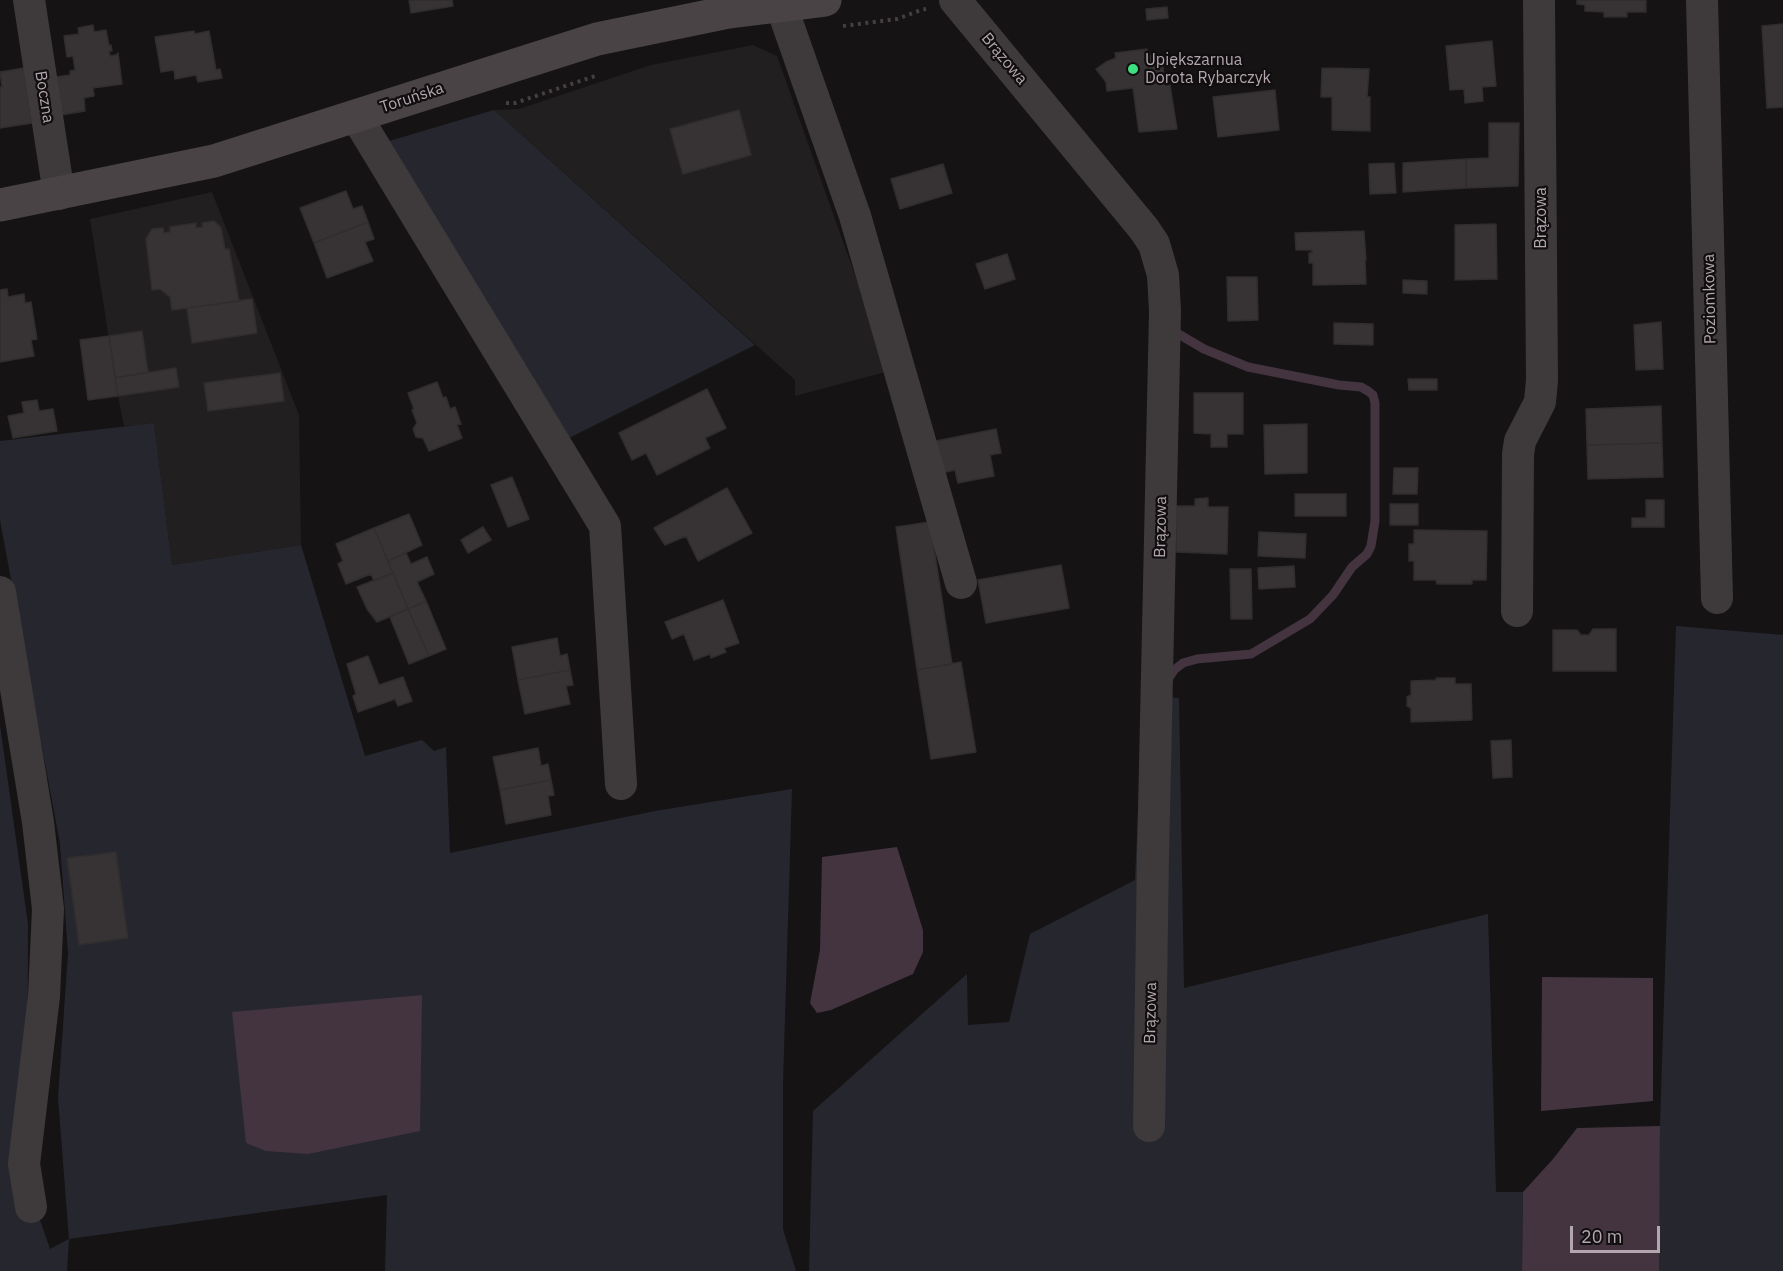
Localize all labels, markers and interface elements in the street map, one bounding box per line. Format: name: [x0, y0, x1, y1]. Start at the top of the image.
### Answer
street label: Brązowa: [977, 29, 1031, 89]
place label: Upiększarnua Dorota Rybarczyk: [1145, 50, 1271, 88]
marker: Upiększarnua Dorota Rybarczyk: [1126, 62, 1140, 76]
street label: Boczna: [30, 70, 58, 124]
street label: Toruńska: [378, 79, 446, 117]
street label: Brązowa: [1531, 187, 1551, 249]
street label: Poziomkowa: [1700, 254, 1720, 344]
street label: Brązowa: [1151, 496, 1171, 558]
street label: Brązowa: [1141, 982, 1161, 1044]
scale bar: [1573, 1214, 1663, 1252]
text: 20 m: [1581, 1225, 1623, 1248]

